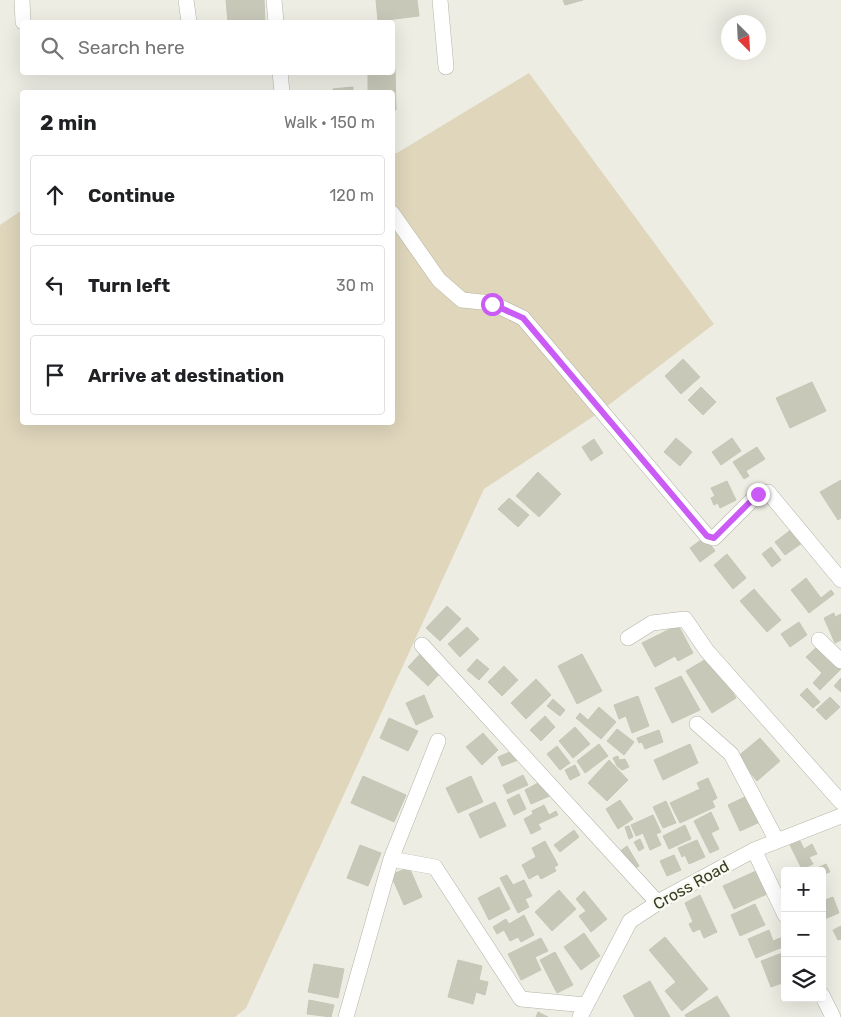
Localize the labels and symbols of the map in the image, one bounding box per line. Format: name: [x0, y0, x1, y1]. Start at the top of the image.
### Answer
north arrow: [721, 15, 766, 60]
route start: [481, 293, 504, 316]
route end: [747, 483, 770, 506]
street label: Cross Road: [650, 856, 732, 914]

